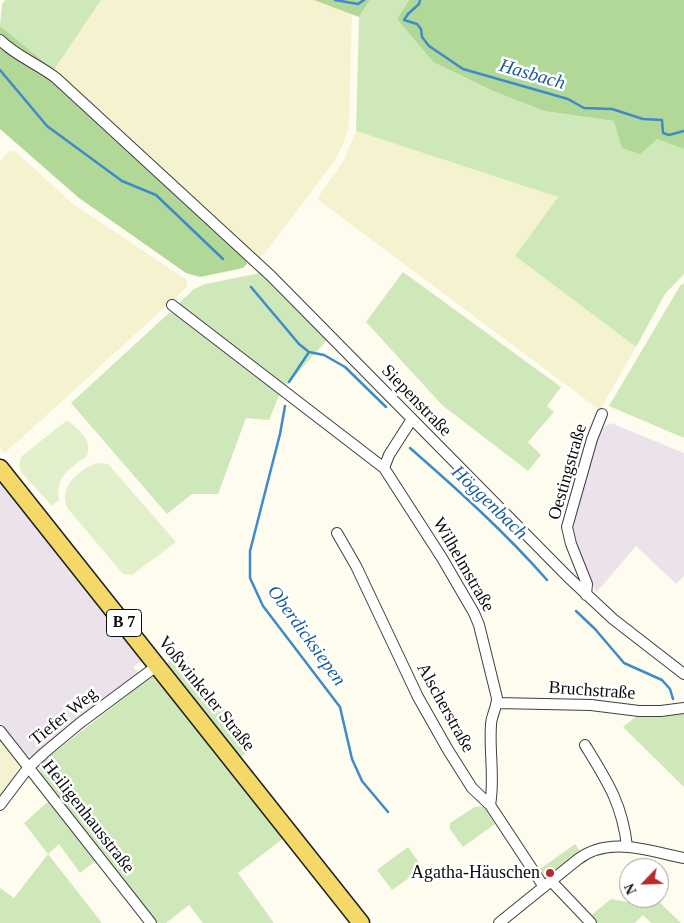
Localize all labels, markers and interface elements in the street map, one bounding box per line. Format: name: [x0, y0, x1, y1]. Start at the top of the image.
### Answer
water label: Hasbach: [496, 55, 568, 95]
street label: Siepenstraße: [376, 360, 456, 442]
street label: Oestingstraße: [544, 421, 592, 523]
water label: Höggenbach: [446, 461, 532, 545]
street label: Wilhelmstraße: [427, 514, 499, 616]
water label: Oberdicksiepen: [262, 581, 350, 691]
road number: B 7: [106, 610, 142, 636]
street label: Voßwinkeler Straße: [153, 632, 259, 756]
street label: Alscherstraße: [412, 659, 478, 757]
street label: Bruchstraße: [548, 677, 636, 705]
street label: Tiefer Weg: [26, 683, 102, 751]
street label: Heiligenhausstraße: [37, 756, 139, 878]
north arrow: [619, 858, 669, 908]
place label: Agatha-Häuschen: [411, 862, 540, 884]
marker: Agatha-Häuschen: [544, 867, 556, 879]
text: N: [622, 881, 640, 897]

